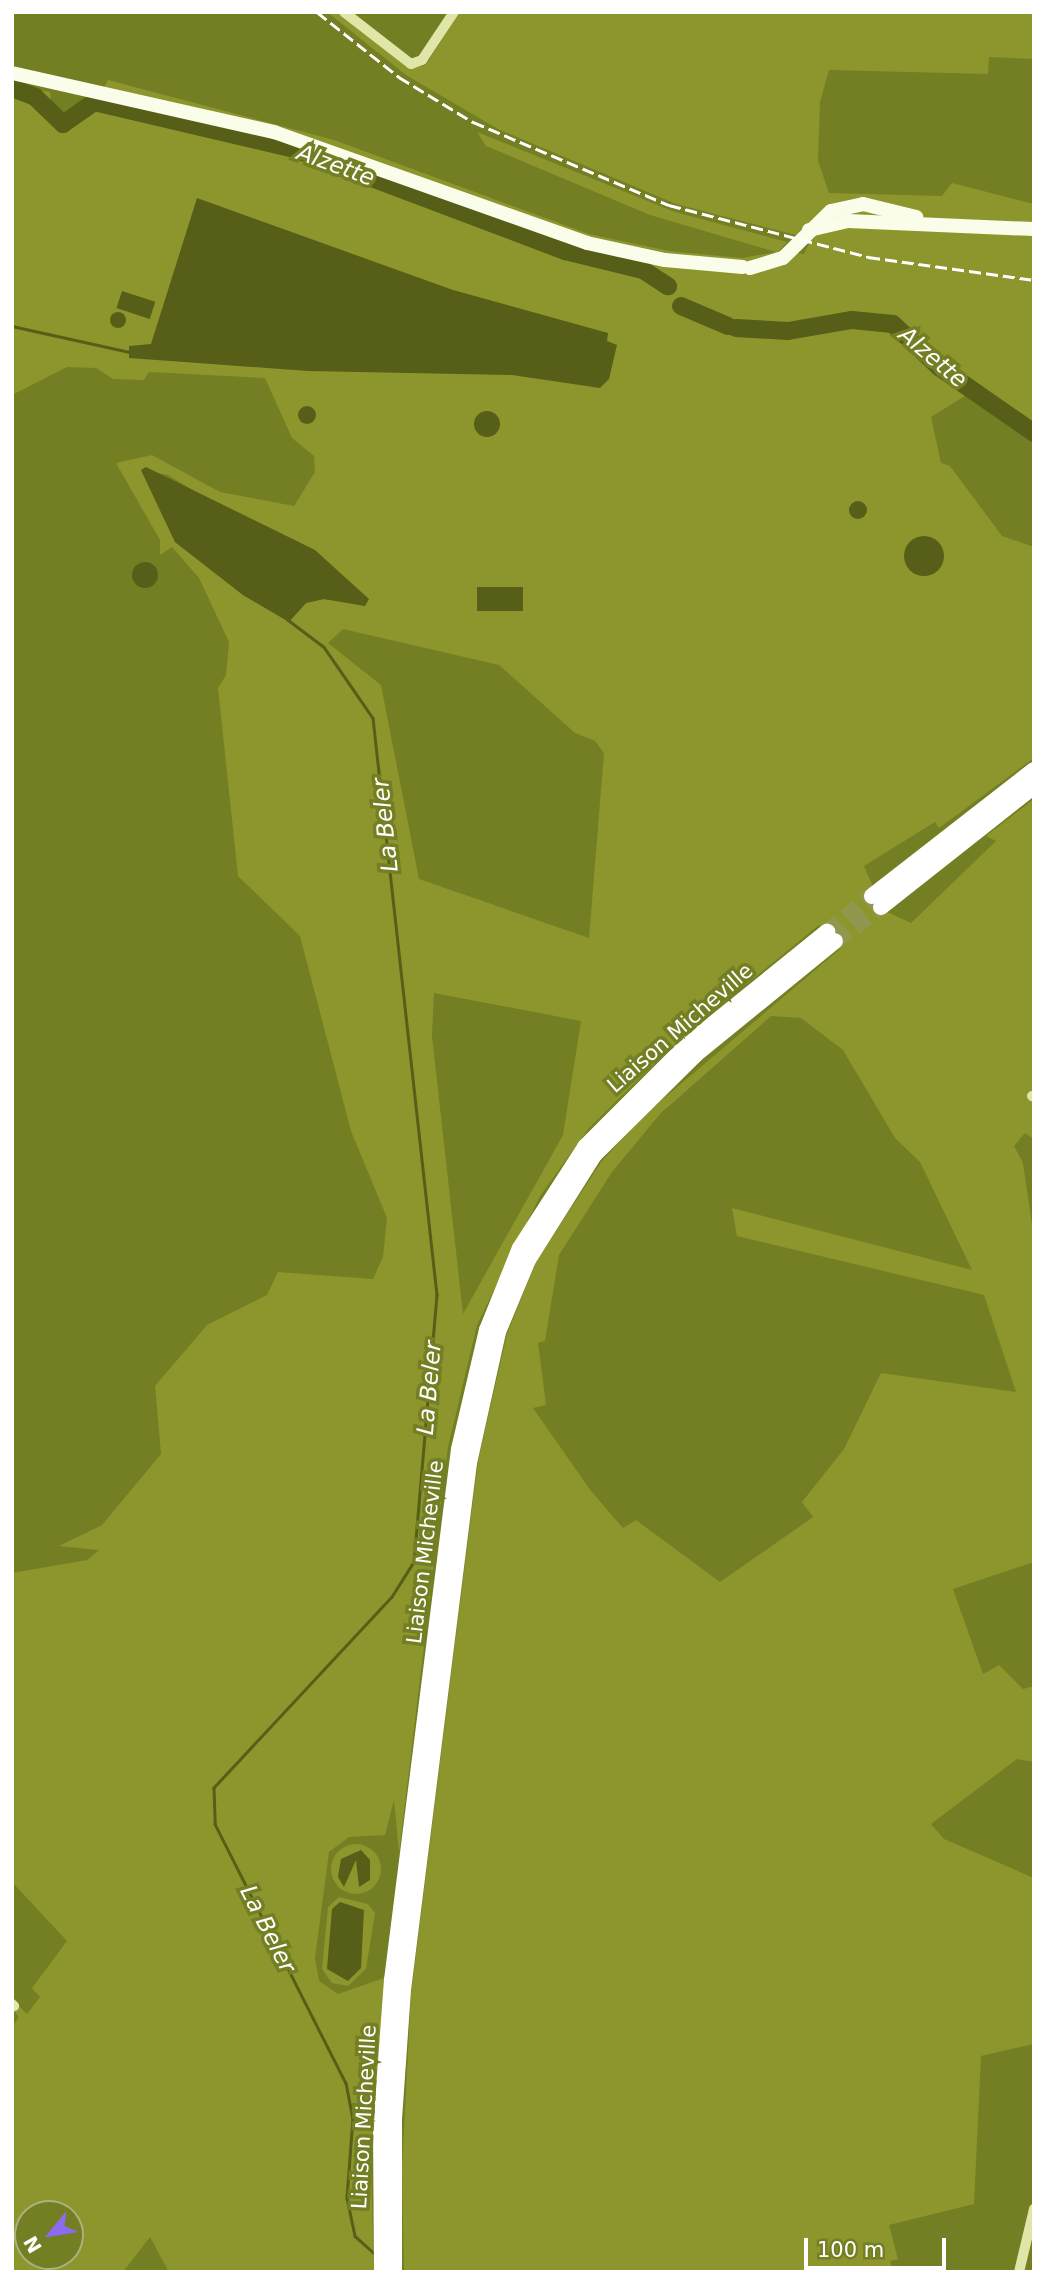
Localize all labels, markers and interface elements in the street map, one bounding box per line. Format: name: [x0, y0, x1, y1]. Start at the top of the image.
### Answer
water label: Alzette: [293, 138, 379, 192]
water label: Alzette: [893, 321, 973, 393]
water label: La Beler: [366, 777, 404, 873]
street label: Liaison Micheville: [602, 958, 758, 1098]
water label: La Beler: [411, 1340, 447, 1436]
street label: Liaison Micheville: [401, 1459, 449, 1645]
water label: La Beler: [234, 1881, 302, 1977]
street label: Liaison Micheville: [347, 2024, 381, 2210]
north arrow: [14, 2200, 84, 2270]
scale bar: [808, 2224, 950, 2268]
text: N: [19, 2232, 46, 2257]
text: 100 m: [817, 2238, 884, 2262]

